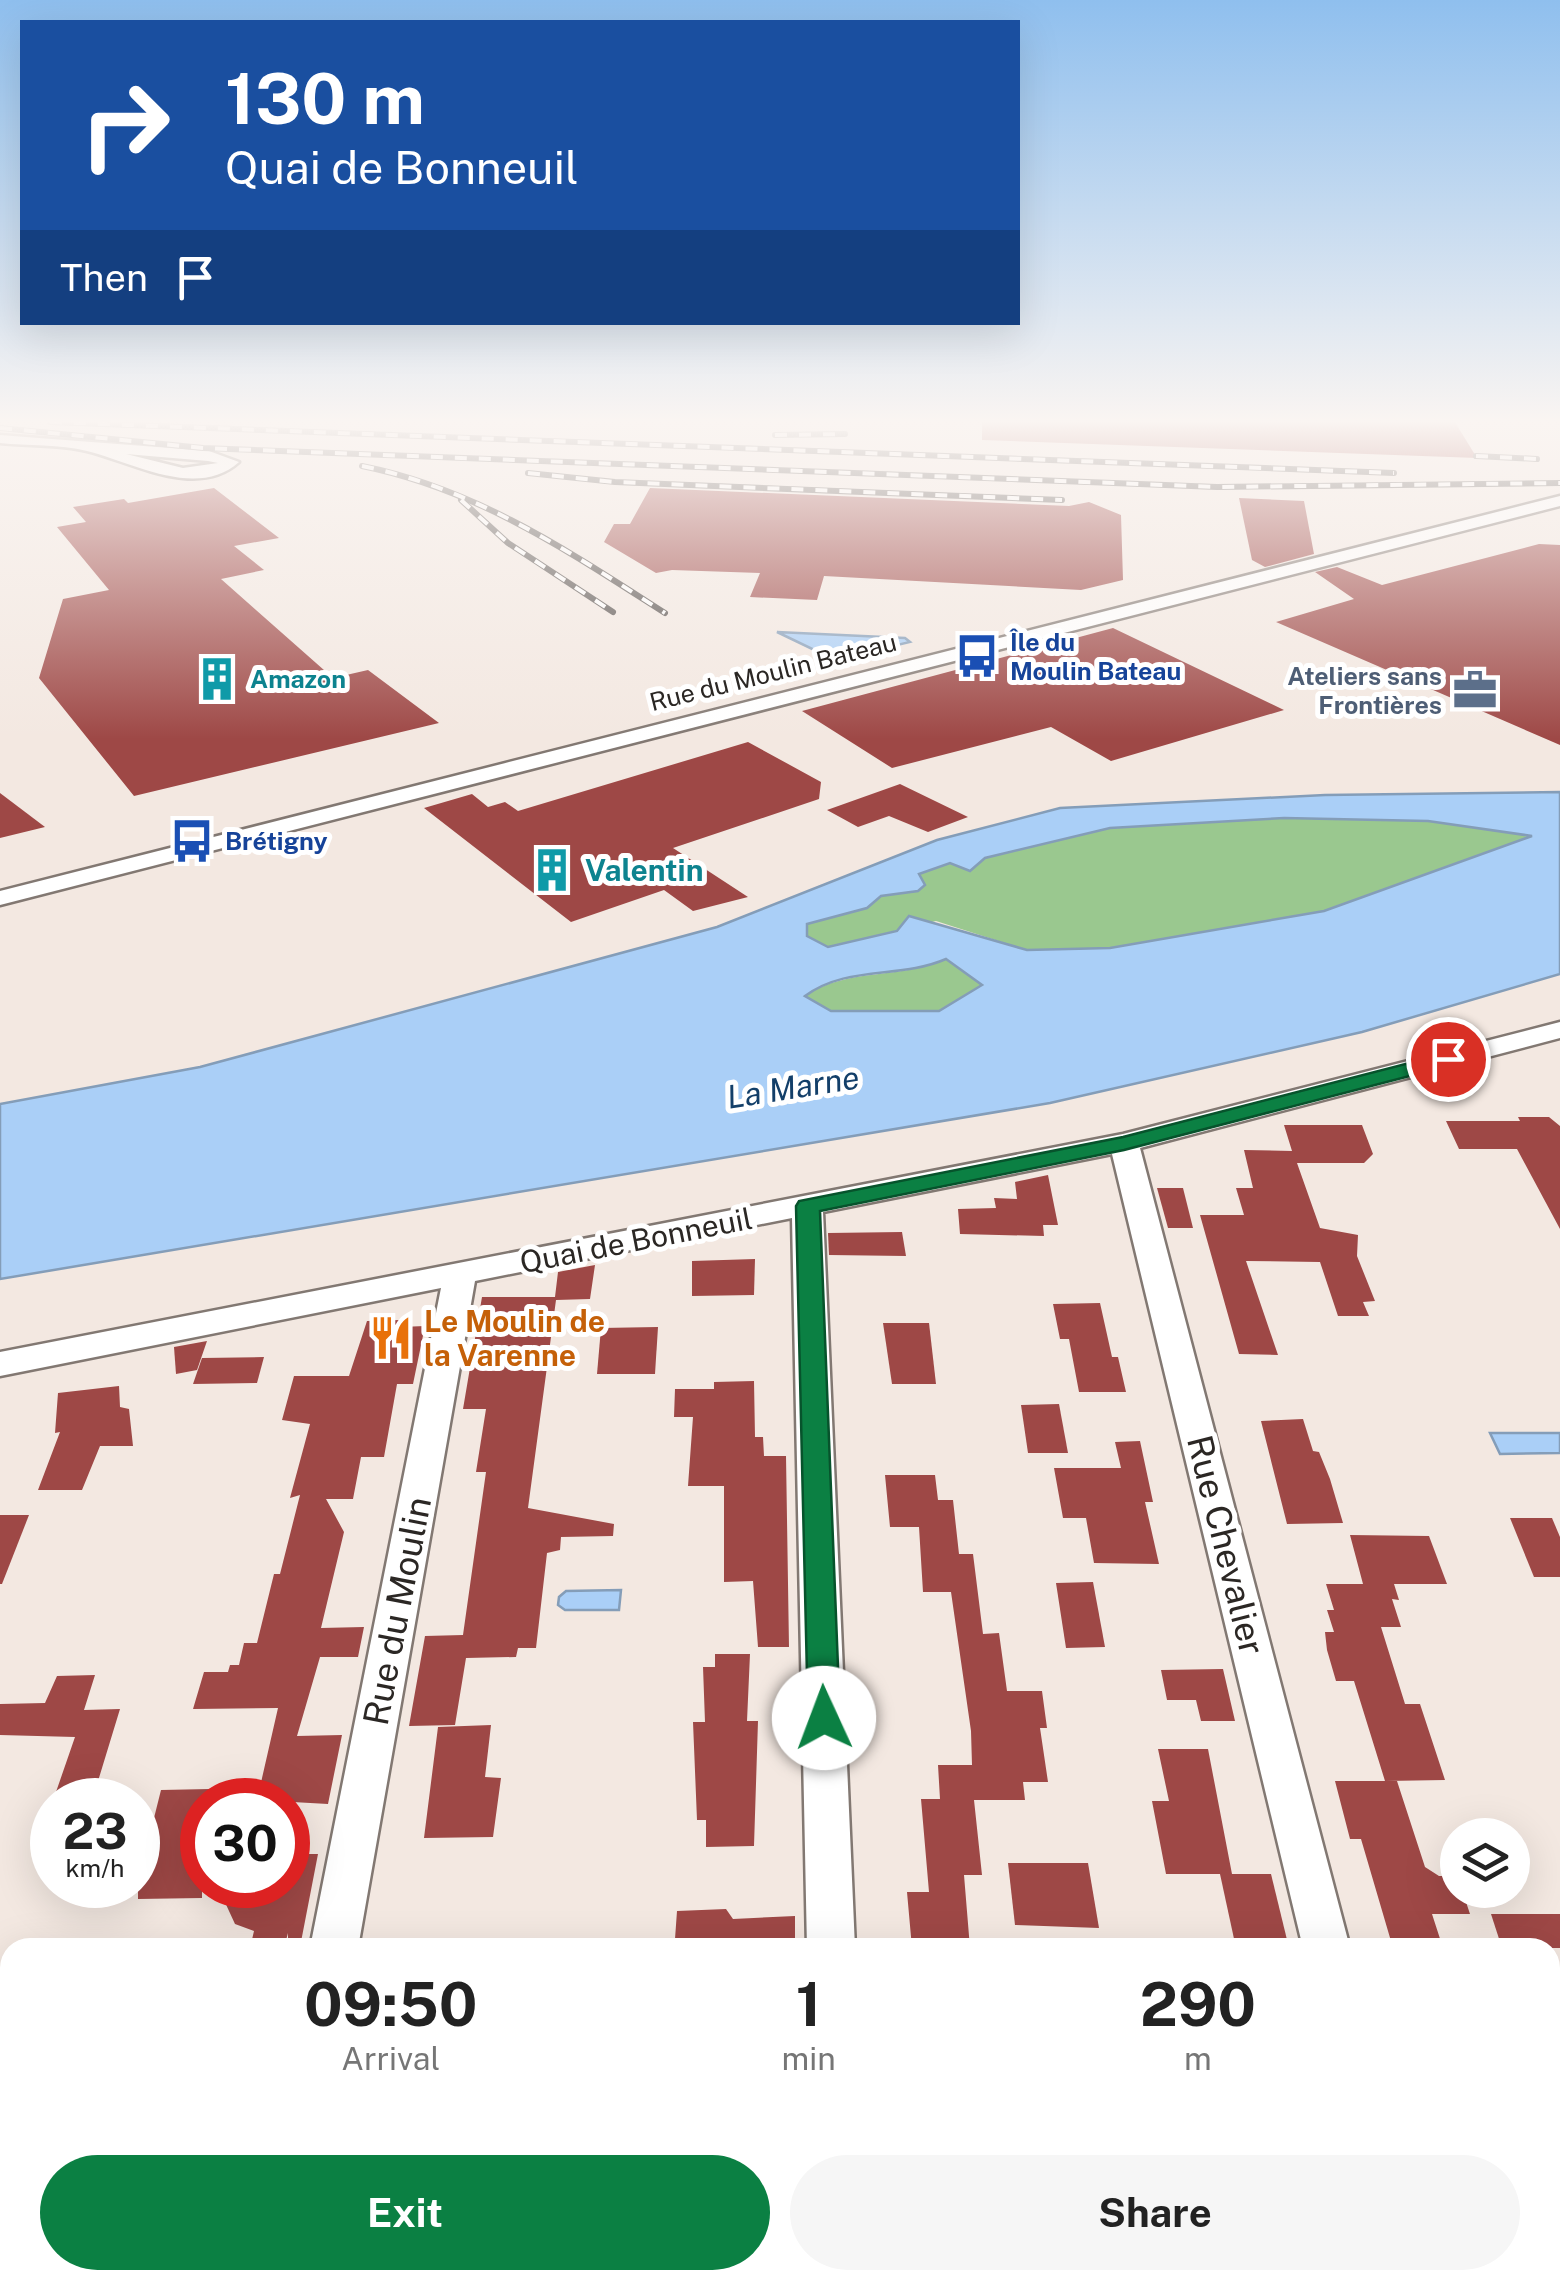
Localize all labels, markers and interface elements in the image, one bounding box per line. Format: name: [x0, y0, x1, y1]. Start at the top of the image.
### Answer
text: 130 m: [225, 57, 425, 140]
icon: right: [60, 60, 190, 190]
text: Quai de Bonneuil: [225, 141, 579, 194]
icon: arrive: [168, 250, 223, 305]
text: Then: [60, 255, 148, 300]
street label: Rue du Moulin Bateau: [646, 627, 900, 717]
place label: Île du Moulin Bateau: [1009, 627, 1181, 686]
bus stop icon: Île du Moulin Bateau: [953, 632, 1001, 680]
building icon: Amazon: [193, 655, 241, 703]
place label: Ateliers sans Frontières: [1287, 661, 1442, 720]
place label: Amazon: [250, 664, 346, 694]
office icon: Ateliers sans Frontières: [1451, 666, 1499, 714]
bus stop icon: Brétigny: [168, 817, 216, 865]
place label: Brétigny: [225, 826, 328, 856]
building icon: Valentin: [528, 846, 576, 894]
place label: Valentin: [585, 852, 703, 888]
pin: [1406, 1017, 1491, 1102]
icon: arrive: [1421, 1032, 1476, 1087]
water label: La Marne: [724, 1058, 862, 1116]
street label: Quai de Bonneuil: [517, 1200, 755, 1280]
place label: Le Moulin de la Varenne: [424, 1303, 605, 1373]
restaurant icon: Le Moulin de la Varenne: [367, 1314, 415, 1362]
street label: Rue Chevalier: [1179, 1431, 1273, 1659]
street label: Rue du Moulin: [355, 1493, 439, 1729]
position arrow: [772, 1666, 876, 1770]
speed limit sign: 30: [180, 1778, 310, 1908]
text: 23: [62, 1801, 128, 1860]
map controls: [1440, 1818, 1530, 1908]
button: layers: [1440, 1818, 1530, 1908]
text: km/h: [66, 1853, 124, 1883]
text: 09:50: [304, 1969, 477, 2040]
text: 1: [796, 1969, 821, 2040]
text: 290: [1140, 1969, 1256, 2040]
text: Arrival: [341, 2040, 440, 2077]
text: min: [781, 2040, 836, 2077]
text: m: [1184, 2040, 1212, 2077]
button: Exit: [40, 2155, 770, 2270]
button: Share: [790, 2155, 1520, 2270]

